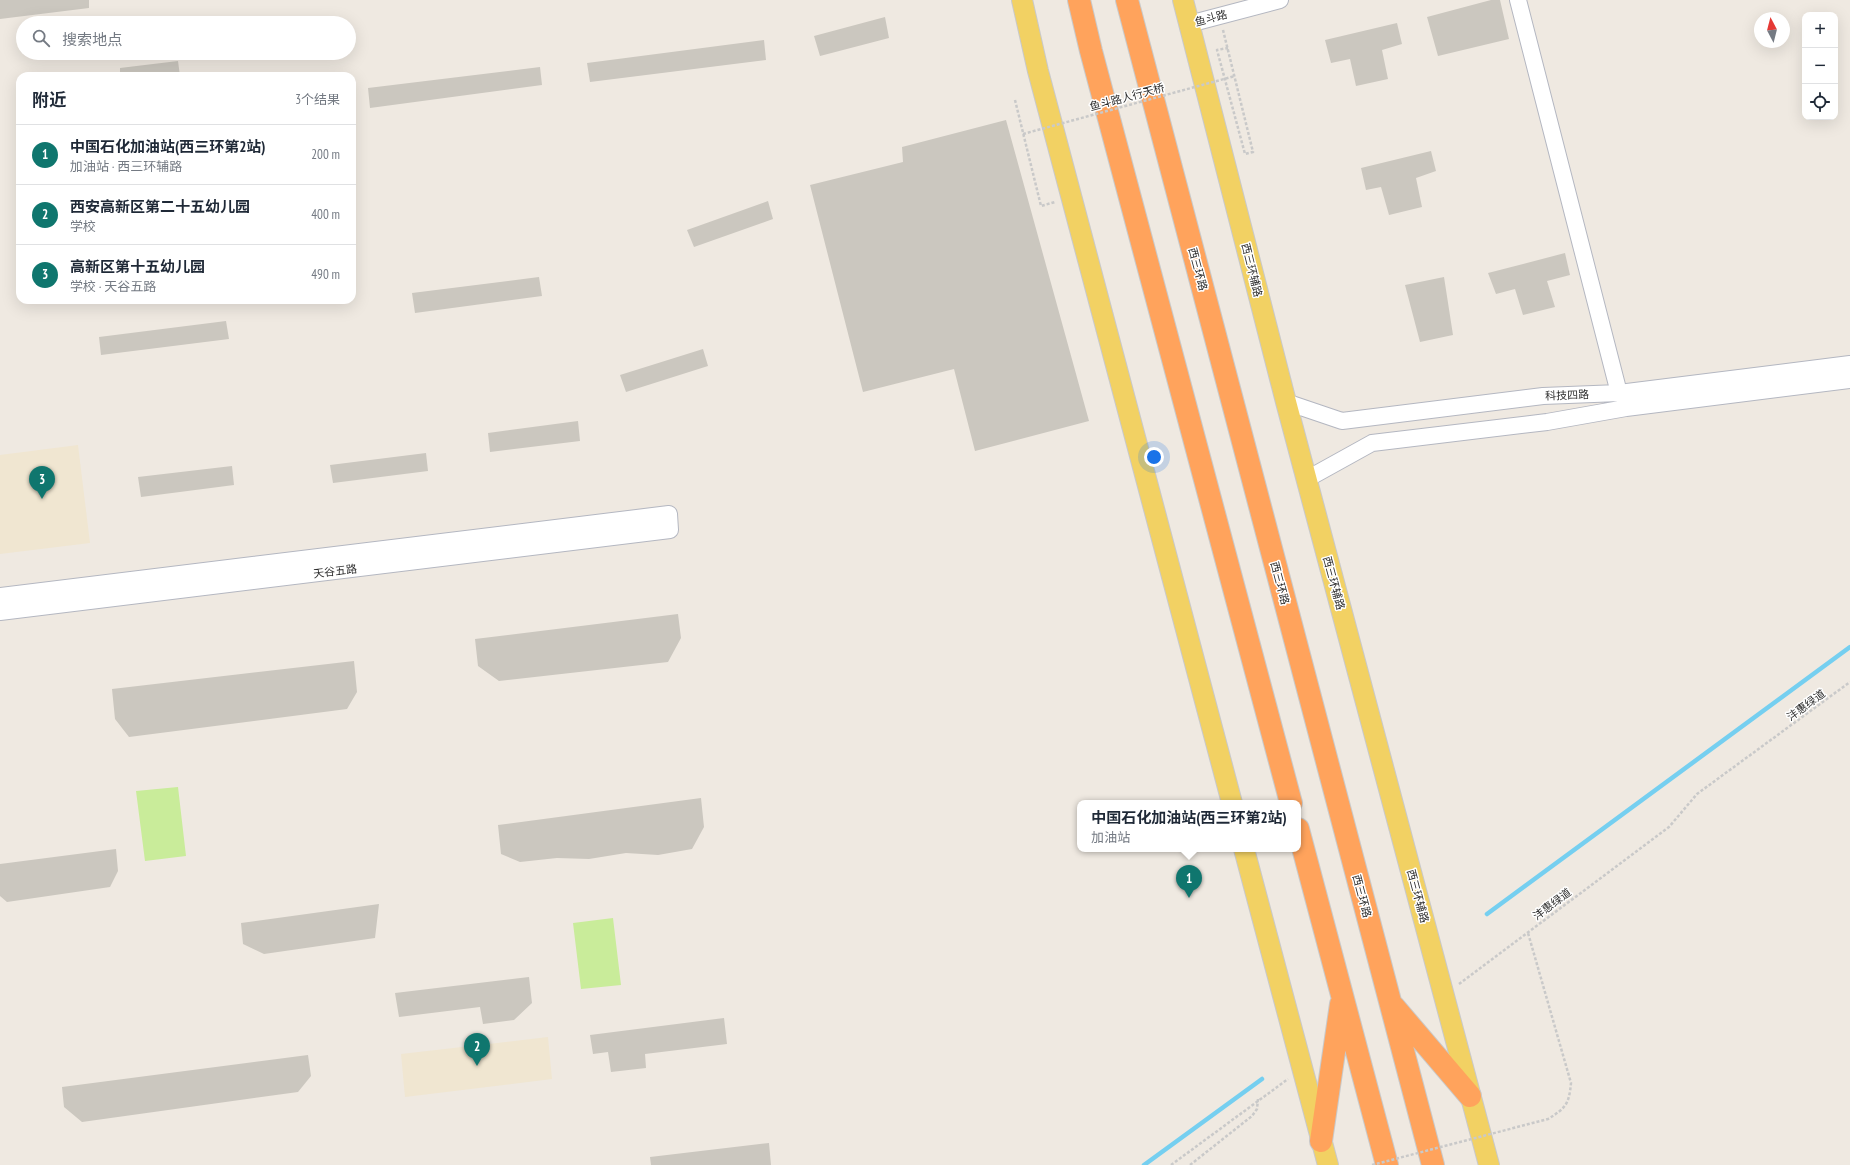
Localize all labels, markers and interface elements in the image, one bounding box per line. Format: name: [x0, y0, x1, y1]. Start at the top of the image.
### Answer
street label: 鱼斗路: [1193, 7, 1229, 29]
north arrow: [1754, 12, 1790, 48]
map controls: [1802, 12, 1838, 120]
button: +: [1802, 12, 1838, 48]
search box: [16, 16, 356, 60]
icon: search: [30, 27, 52, 49]
text: 搜索地点: [62, 30, 122, 49]
button: −: [1802, 48, 1838, 84]
street label: 鱼斗路人行天桥: [1088, 80, 1166, 114]
button: locate: [1802, 84, 1838, 120]
text: 附近: [32, 89, 66, 111]
text: 3个结果: [295, 91, 340, 108]
text: 中国石化加油站(西三环第2站): [70, 137, 266, 156]
text: 1: [42, 146, 48, 163]
text: 200 m: [311, 146, 340, 163]
text: 加油站 · 西三环辅路: [70, 158, 182, 175]
text: 西安高新区第二十五幼儿园: [70, 197, 250, 216]
text: 2: [42, 206, 48, 223]
text: 400 m: [311, 206, 340, 223]
text: 学校: [70, 218, 96, 235]
street label: 西三环辅路: [1239, 242, 1265, 298]
street label: 西三环路: [1186, 246, 1210, 292]
text: 高新区第十五幼儿园: [70, 257, 205, 276]
text: 3: [42, 266, 48, 283]
text: 490 m: [311, 266, 340, 283]
text: 学校 · 天谷五路: [70, 278, 156, 295]
street label: 科技四路: [1545, 387, 1589, 403]
your location: [1144, 447, 1164, 467]
pin: 3: [29, 466, 55, 499]
street label: 西三环辅路: [1320, 555, 1348, 611]
street label: 西三环路: [1268, 560, 1292, 606]
street label: 天谷五路: [312, 561, 358, 581]
street label: 沣惠绿道: [1784, 686, 1828, 724]
popup: [1077, 800, 1301, 852]
text: 中国石化加油站(西三环第2站): [1091, 808, 1287, 827]
text: 加油站: [1091, 829, 1130, 846]
pin: 1: [1176, 865, 1202, 898]
street label: 西三环辅路: [1404, 868, 1432, 924]
street label: 西三环路: [1350, 873, 1374, 919]
street label: 沣惠绿道: [1530, 885, 1574, 923]
pin: 2: [464, 1033, 490, 1066]

